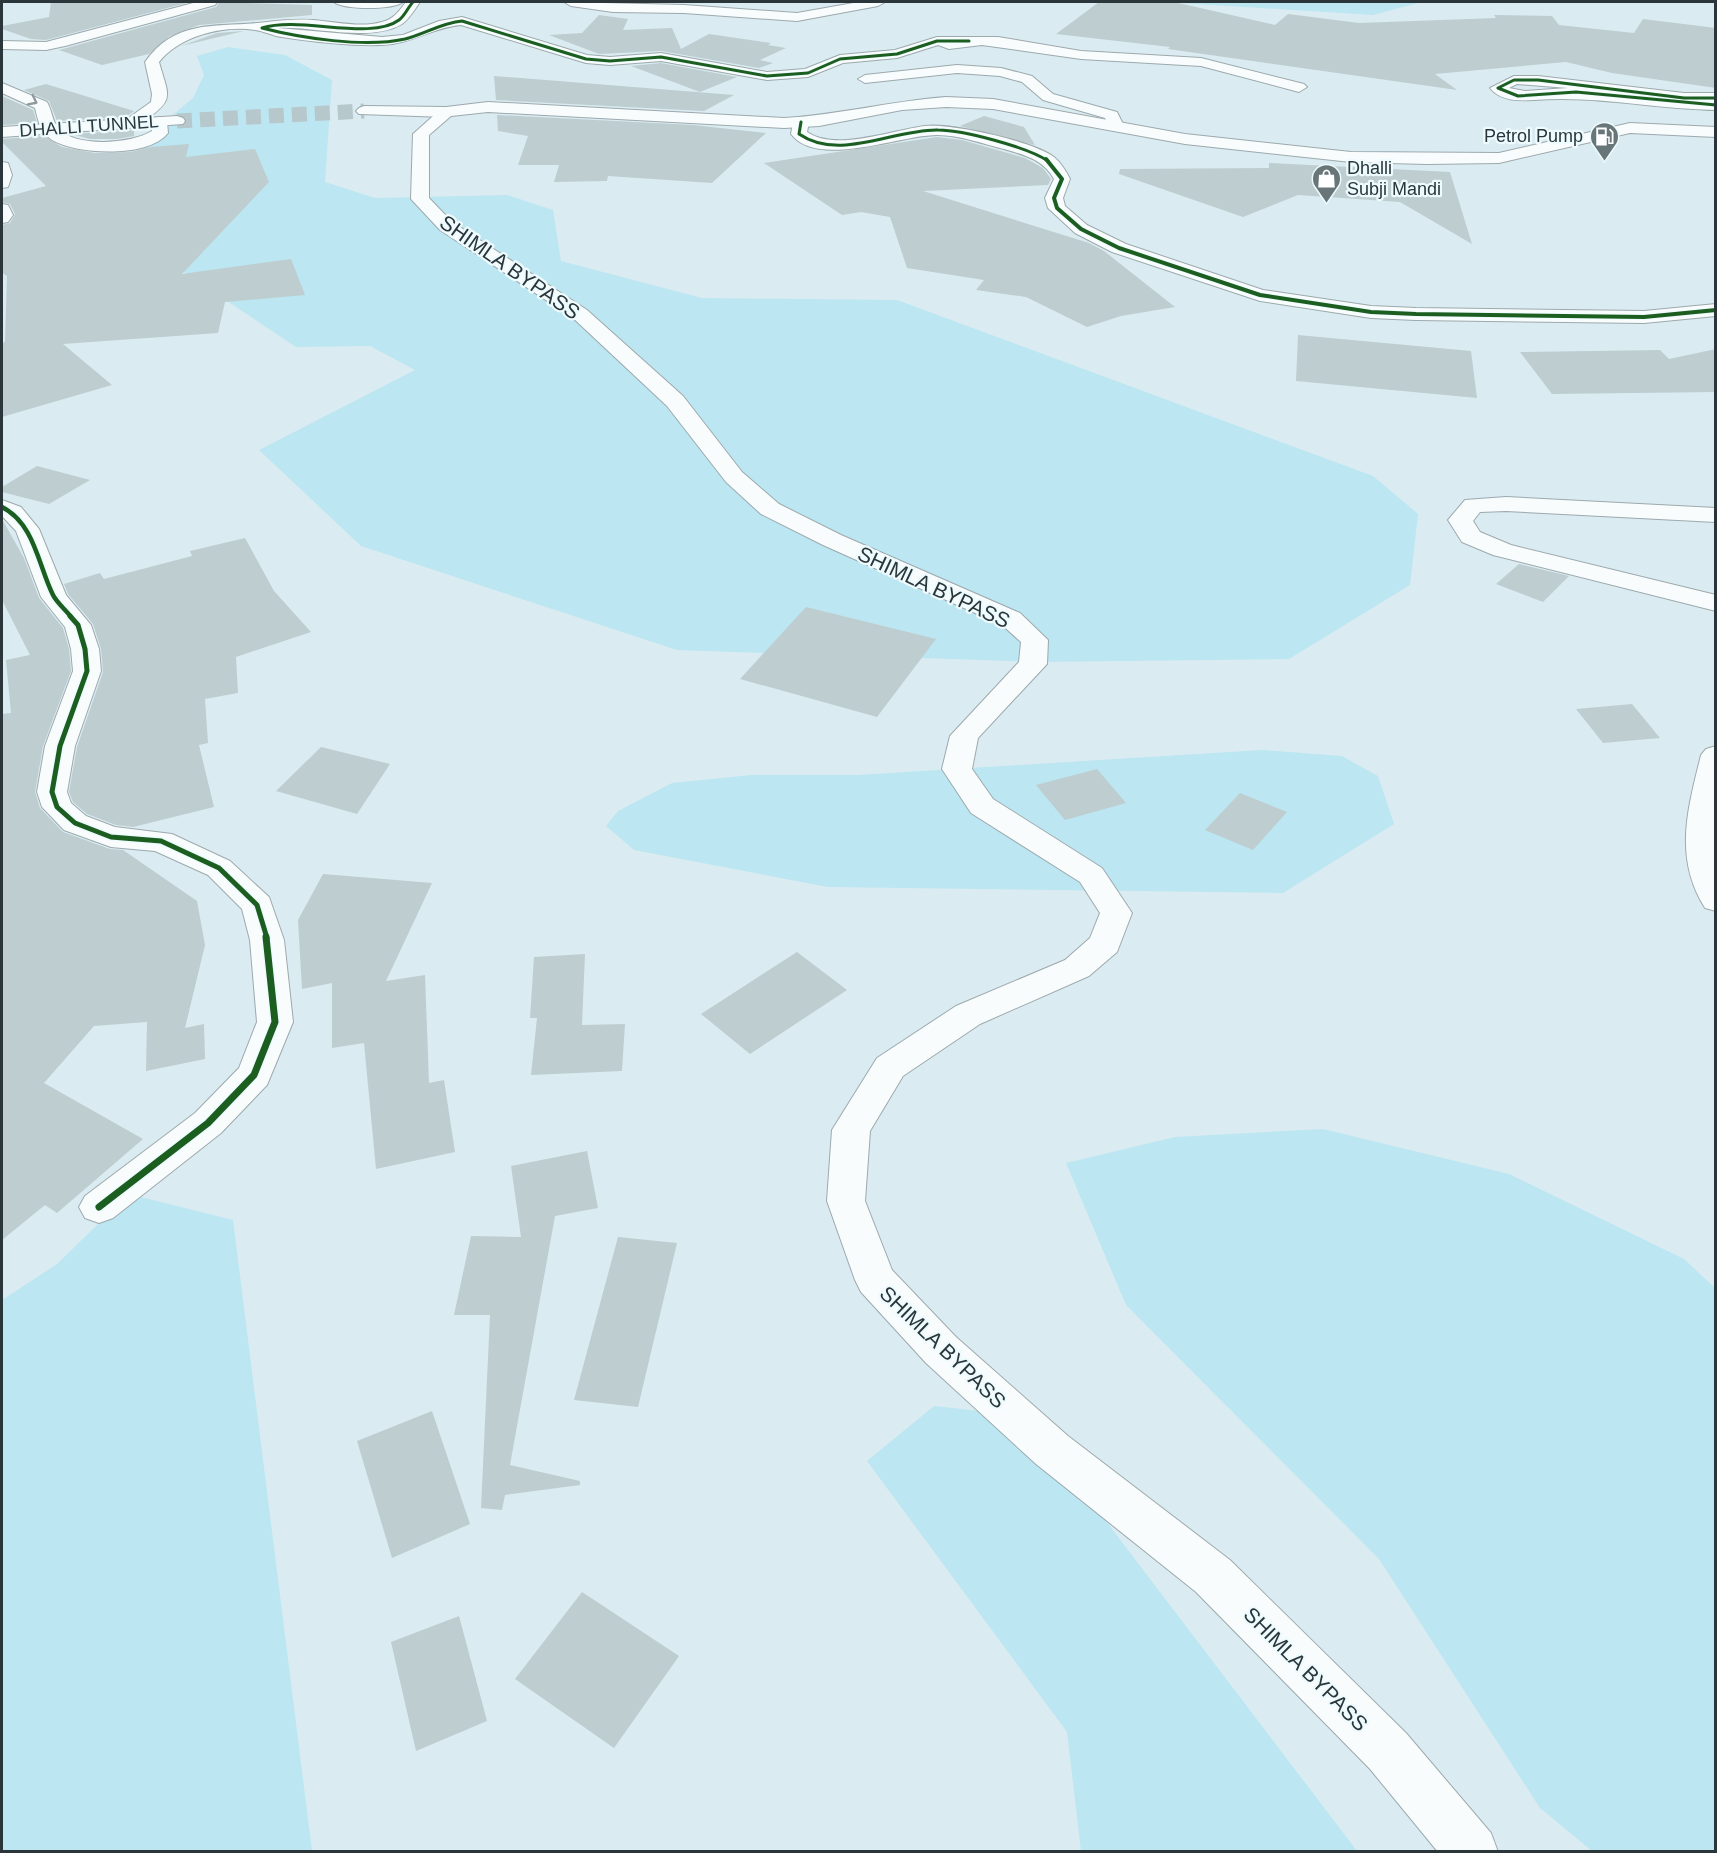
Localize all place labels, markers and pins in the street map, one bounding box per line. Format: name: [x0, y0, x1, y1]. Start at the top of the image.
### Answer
fuel station icon: Petrol Pump: [1588, 120, 1620, 162]
place label: Petrol Pump: [1484, 126, 1583, 146]
place label: Dhalli Subji Mandi: [1347, 158, 1441, 199]
shop icon: Dhalli Subji Mandi: [1310, 162, 1342, 204]

